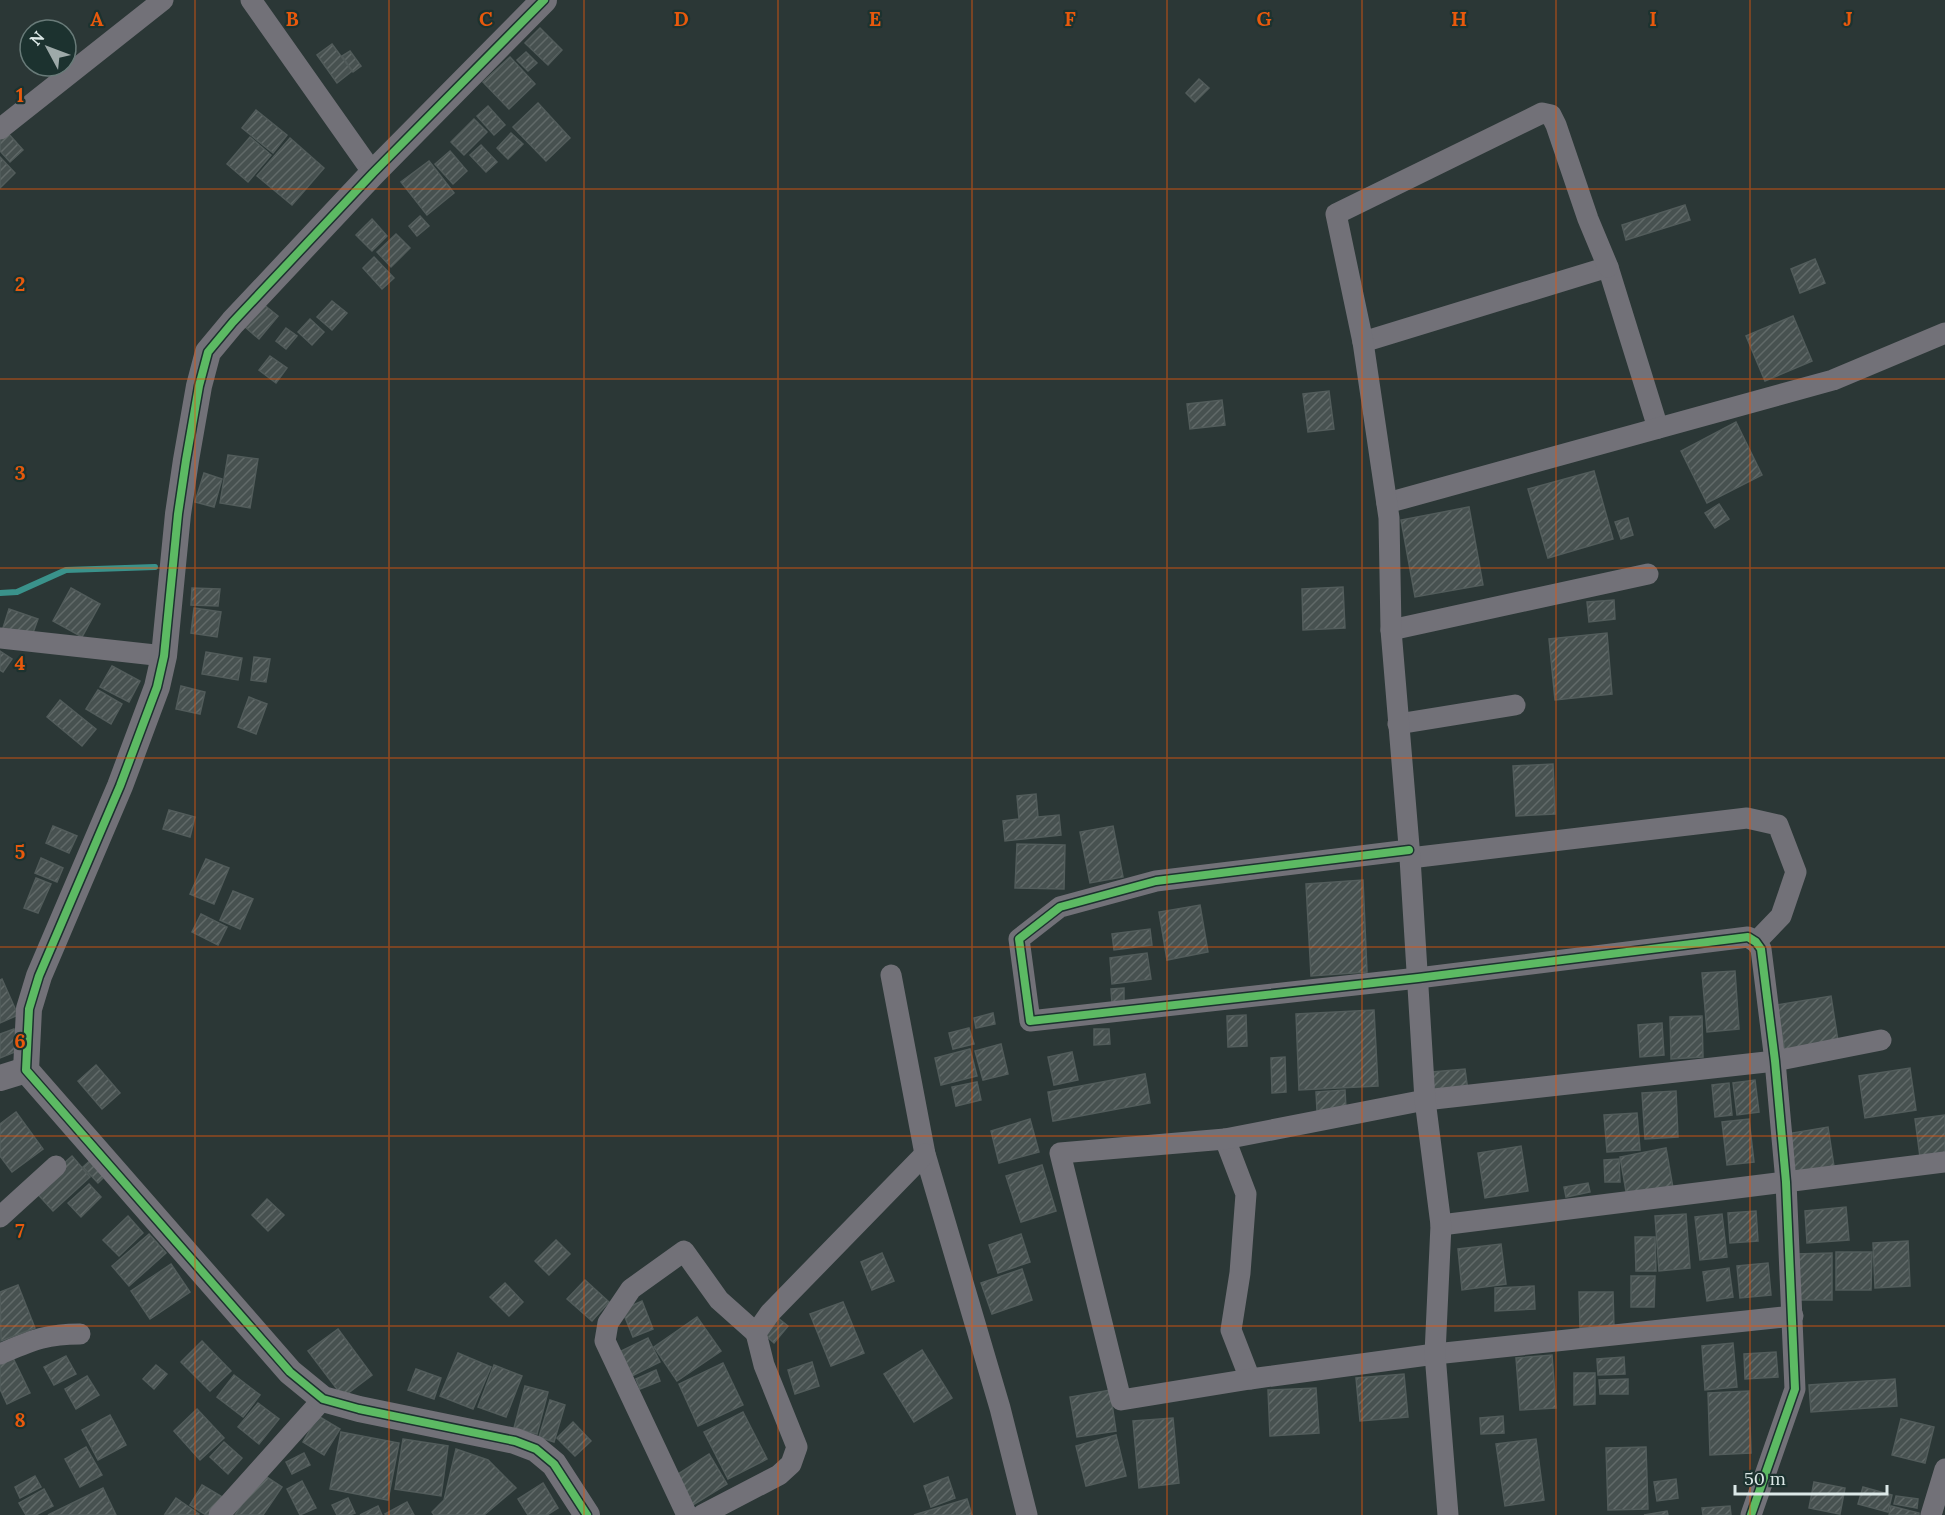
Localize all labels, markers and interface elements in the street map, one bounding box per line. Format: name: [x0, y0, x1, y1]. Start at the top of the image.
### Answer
text: A: [90, 6, 104, 31]
text: B: [285, 6, 299, 31]
text: C: [479, 6, 493, 31]
text: D: [673, 6, 689, 31]
text: E: [869, 6, 881, 31]
text: F: [1064, 6, 1076, 31]
text: G: [1256, 6, 1272, 31]
text: H: [1451, 6, 1467, 31]
text: I: [1649, 6, 1657, 31]
text: J: [1843, 6, 1853, 31]
north arrow: [18, 18, 78, 78]
text: N: [25, 27, 48, 49]
text: 1: [16, 82, 24, 107]
text: 2: [15, 271, 25, 296]
text: 3: [14, 460, 26, 485]
text: 4: [15, 650, 26, 675]
text: 5: [15, 839, 26, 864]
text: 6: [14, 1028, 26, 1053]
text: 7: [15, 1218, 25, 1243]
text: 8: [14, 1407, 26, 1432]
scale bar: [1735, 1458, 1886, 1496]
text: 50 m: [1744, 1467, 1786, 1490]

